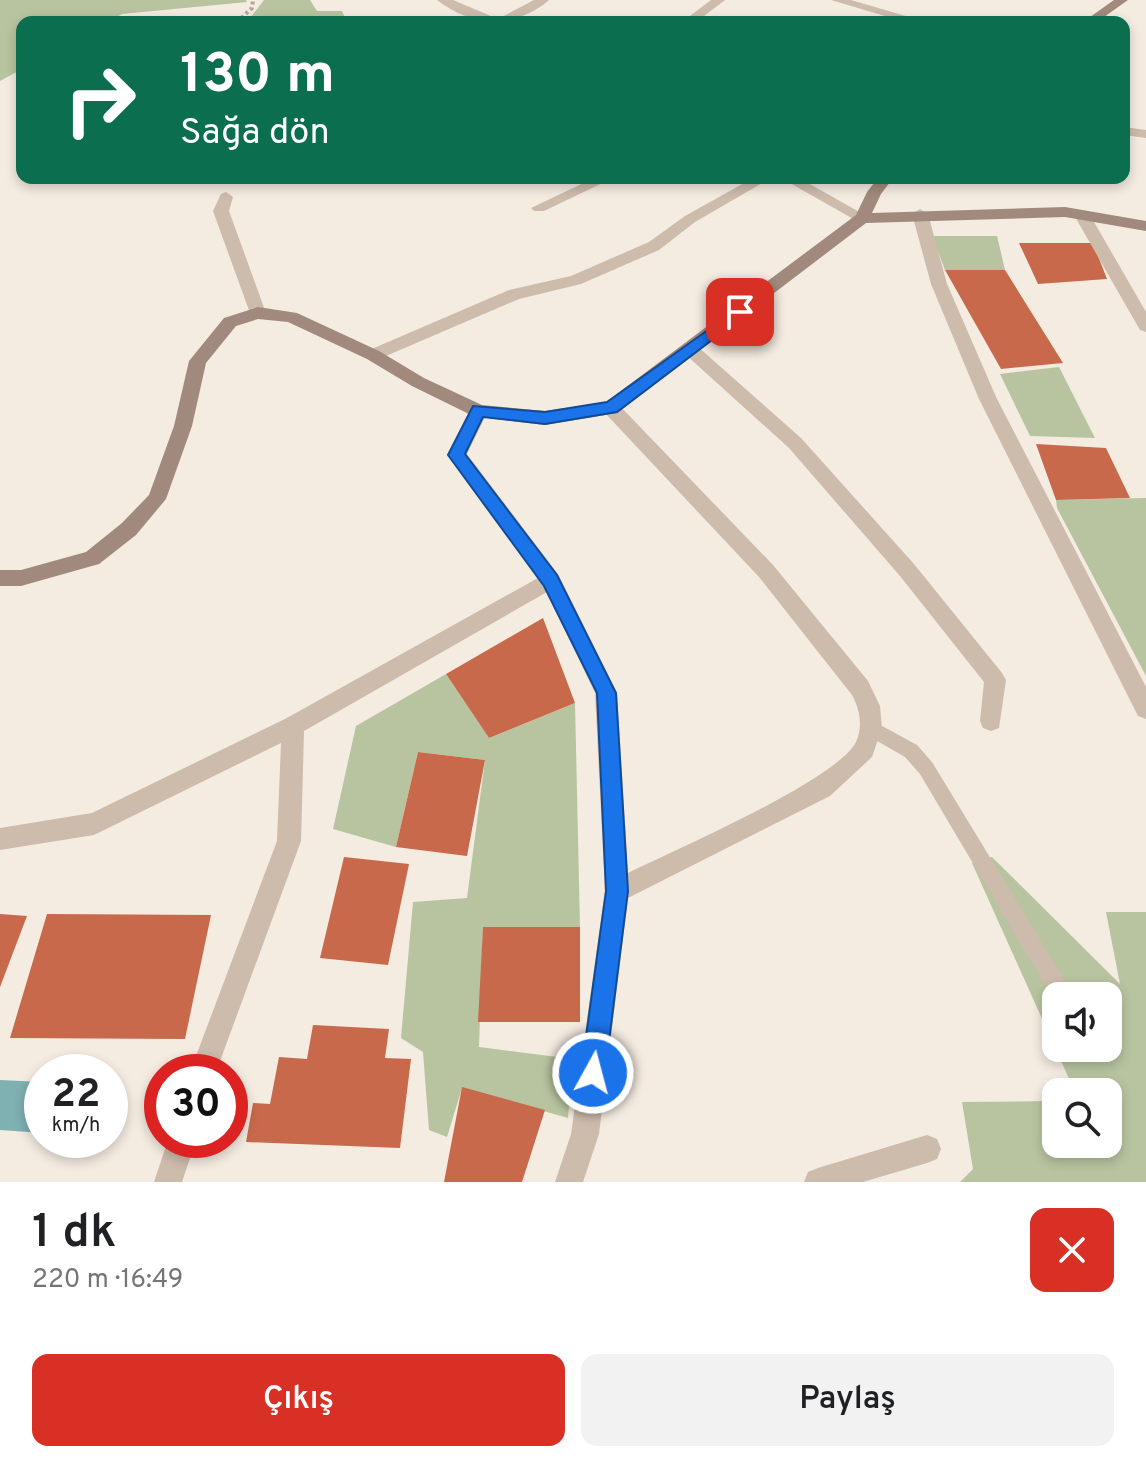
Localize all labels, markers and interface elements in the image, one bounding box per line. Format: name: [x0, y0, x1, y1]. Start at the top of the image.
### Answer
text: 130 m: [180, 42, 335, 112]
icon: right: [48, 48, 152, 152]
text: Sağa dön: [180, 111, 330, 157]
pin: [706, 278, 774, 346]
icon: arrive: [718, 290, 762, 334]
map controls: [1042, 982, 1122, 1158]
button: sound: [1042, 982, 1122, 1062]
position arrow: [551, 1031, 635, 1115]
speed limit sign: 30: [144, 1054, 248, 1158]
text: 22: [52, 1071, 100, 1121]
button: search: [1042, 1078, 1122, 1158]
text: km/h: [52, 1113, 100, 1139]
text: 1 dk: [32, 1204, 116, 1264]
button: close: [1030, 1208, 1114, 1292]
text: 220 m · 16:49: [32, 1264, 183, 1297]
button: Çıkış: [32, 1354, 565, 1446]
button: Paylaş: [581, 1354, 1114, 1446]

